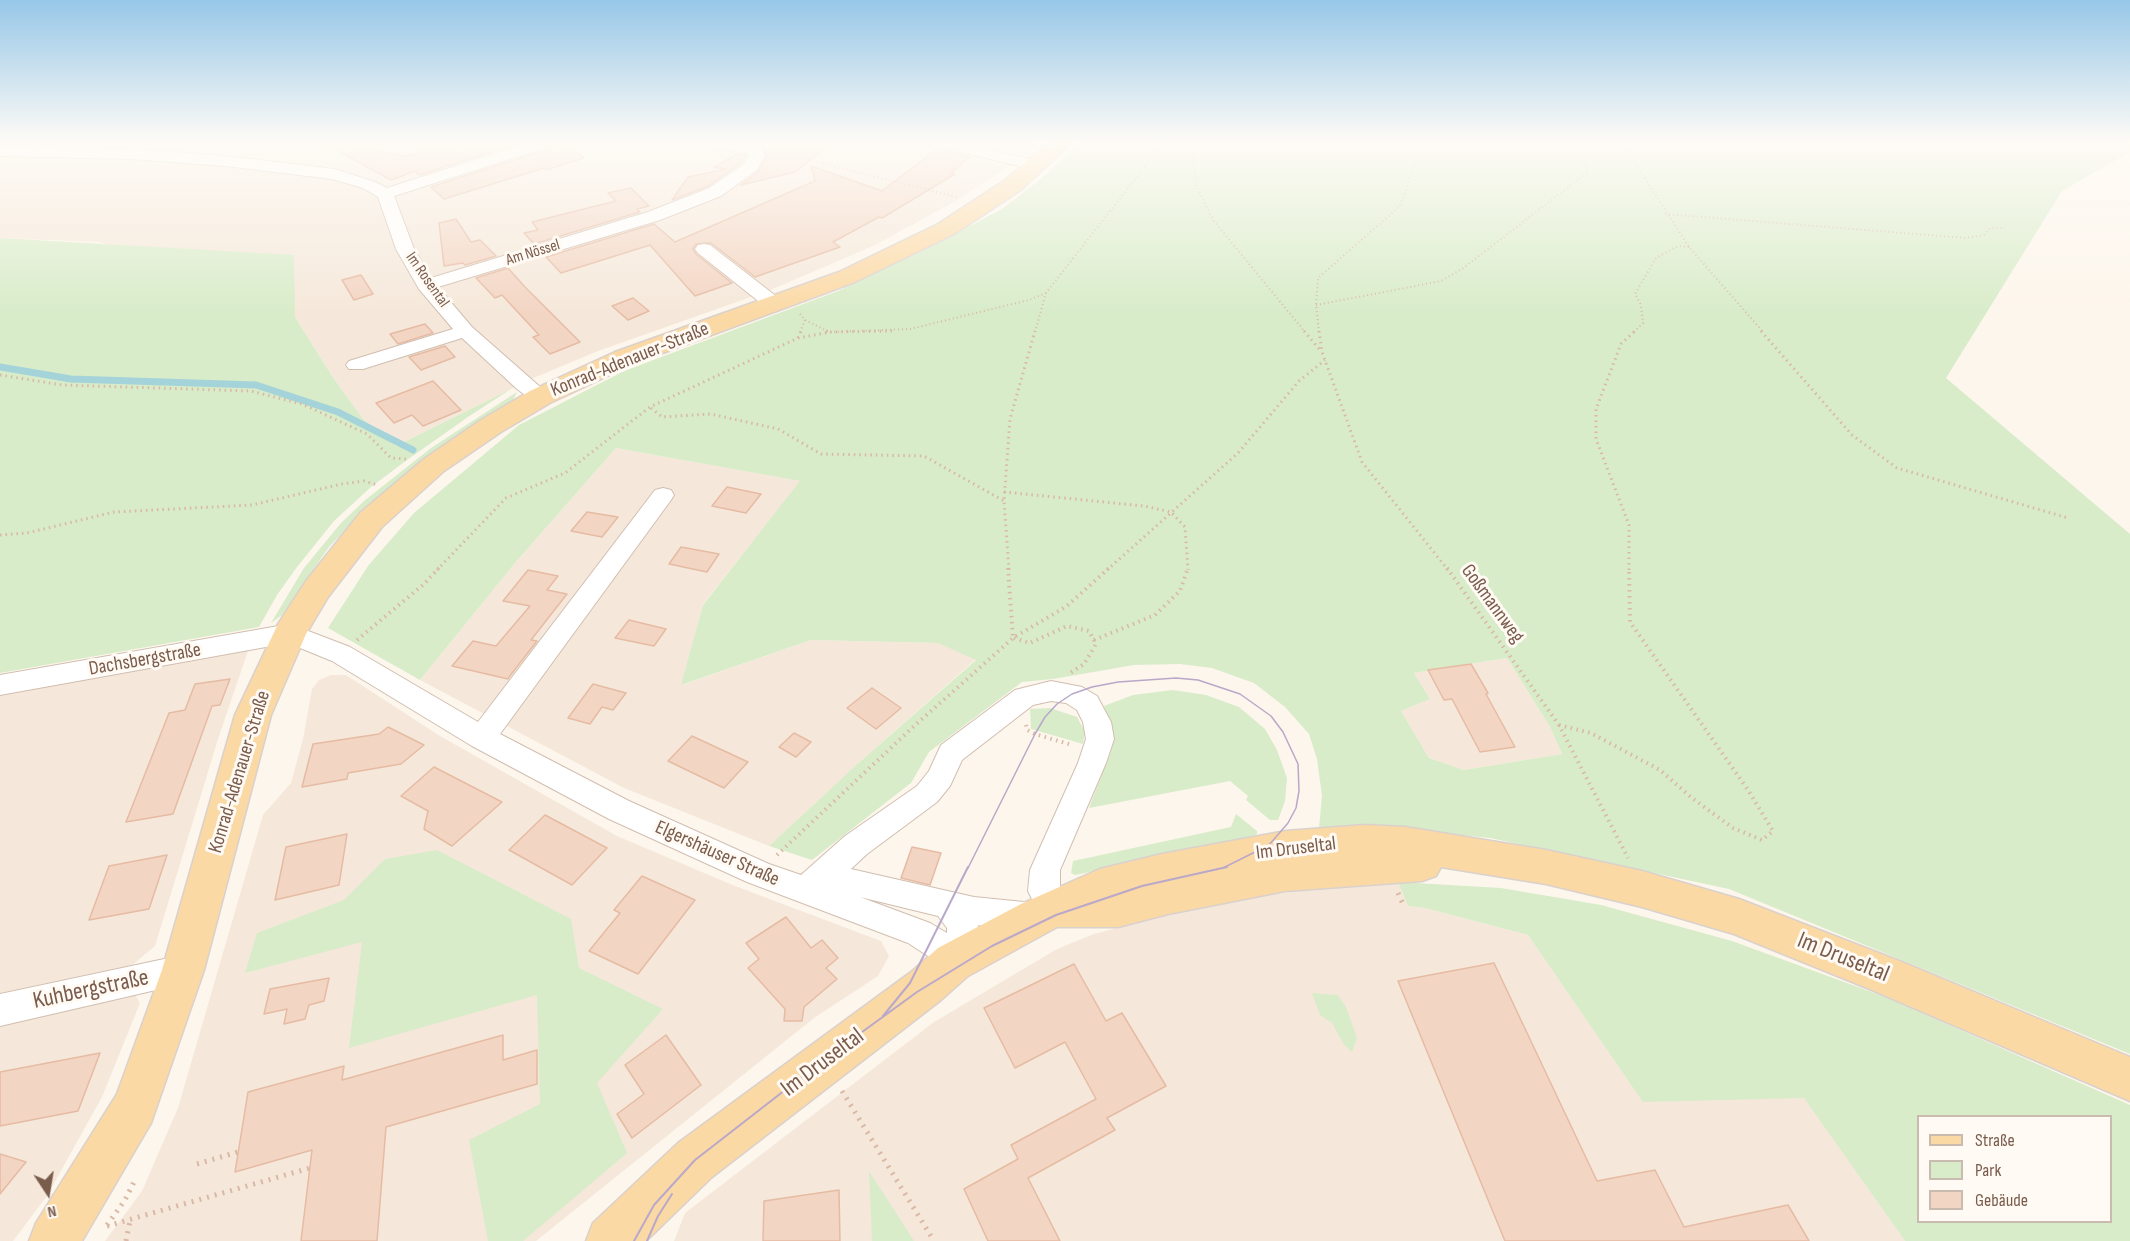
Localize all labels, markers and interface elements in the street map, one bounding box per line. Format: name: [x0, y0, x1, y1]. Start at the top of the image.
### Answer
street label: Am Nössel: [504, 236, 562, 270]
street label: Im Rosental: [401, 249, 453, 311]
street label: Konrad-Adenauer-Straße: [547, 317, 713, 403]
street label: Goßmannweg: [1455, 560, 1529, 648]
street label: Dachsbergstraße: [87, 638, 203, 682]
street label: Konrad-Adenauer-Straße: [204, 688, 276, 856]
street label: Elgershäuser Straße: [651, 816, 783, 892]
street label: Im Druseltal: [1255, 832, 1337, 866]
street label: Im Druseltal: [1793, 927, 1893, 989]
street label: Kuhbergstraße: [30, 964, 152, 1016]
street label: Im Druseltal: [776, 1022, 870, 1104]
legend: [1917, 1115, 2112, 1223]
text: Straße: [1975, 1130, 2015, 1151]
text: Park: [1975, 1160, 2001, 1181]
north arrow: [18, 1163, 78, 1223]
text: Gebäude: [1975, 1190, 2028, 1211]
text: N: [46, 1201, 58, 1221]

